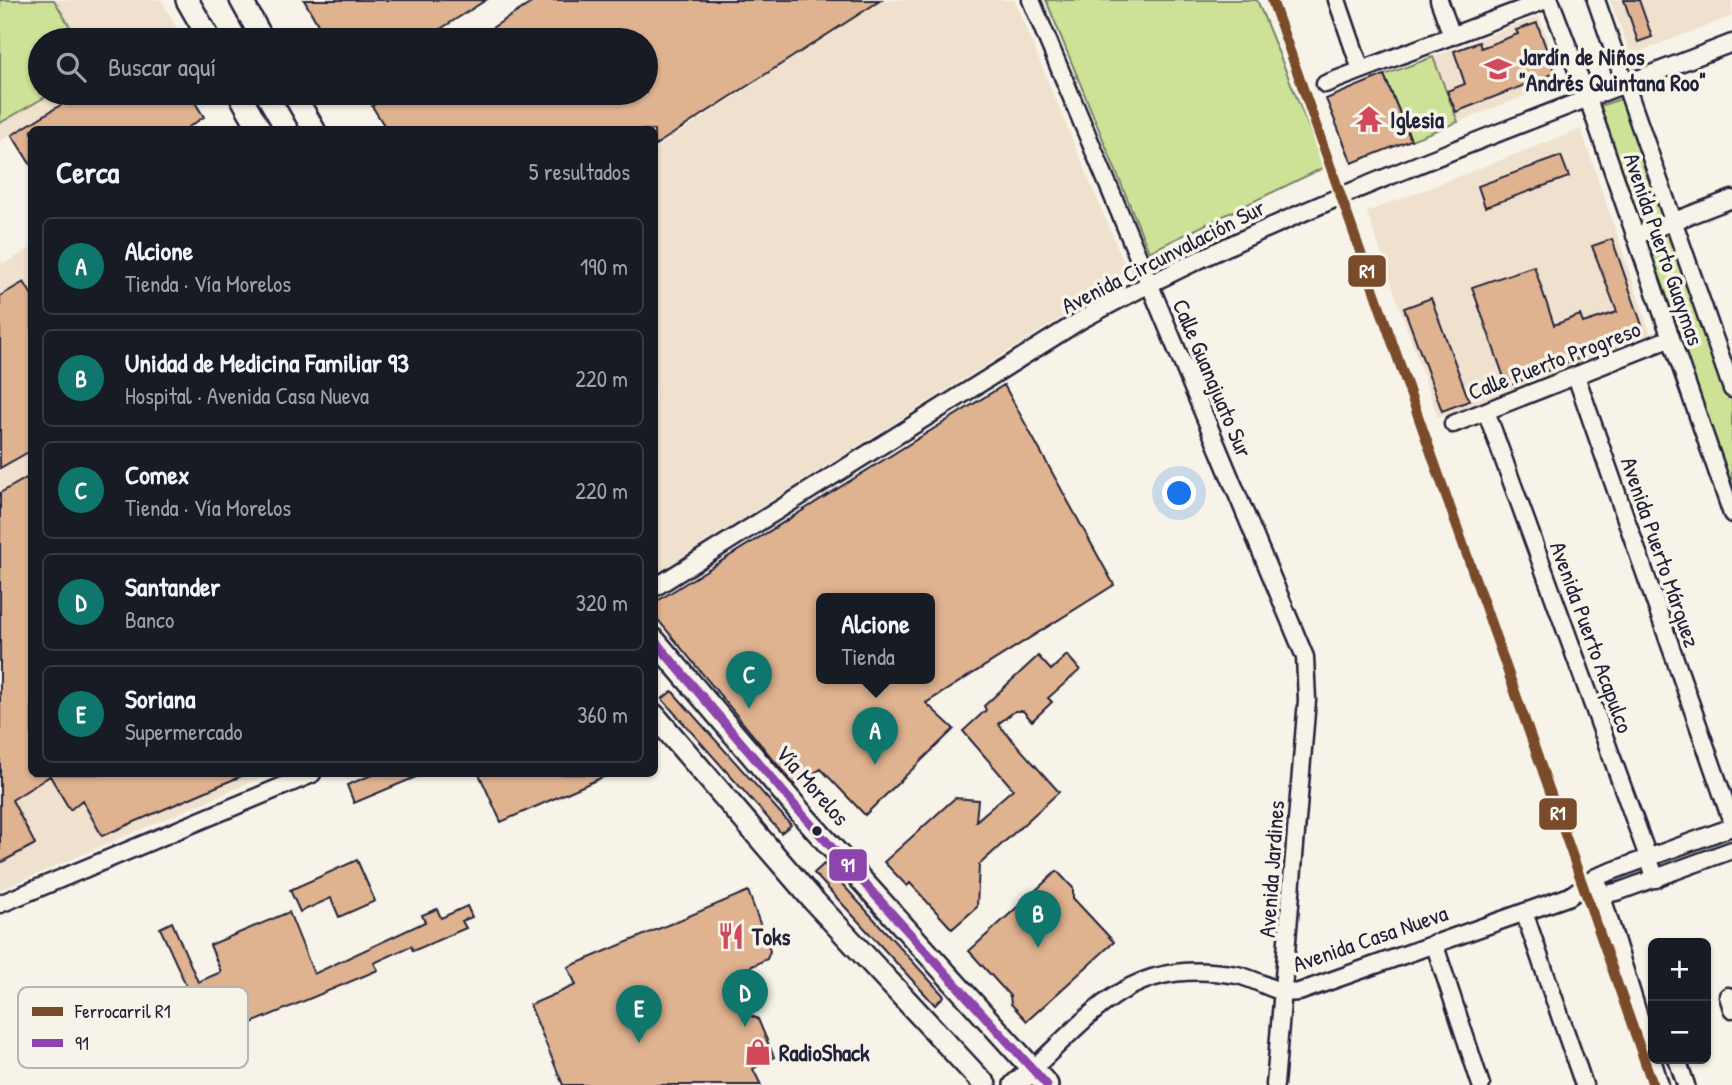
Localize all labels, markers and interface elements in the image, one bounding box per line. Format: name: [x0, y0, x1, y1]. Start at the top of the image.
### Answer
search box: [28, 28, 658, 105]
place label: Jardín de Niños "Andrés Quintana Roo": [1519, 41, 1706, 98]
icon: search: [52, 48, 90, 86]
text: Buscar aquí: [108, 49, 216, 84]
school or university icon: Jardín de Niños "Andrés Quintana Roo": [1483, 54, 1513, 84]
temple icon: Iglesia: [1354, 104, 1384, 134]
place label: Iglesia: [1390, 104, 1444, 136]
street label: Avenida Puerto Guaymas: [1617, 149, 1712, 350]
text: Cerca: [56, 152, 119, 192]
text: 5 resultados: [529, 156, 630, 187]
street label: Avenida Circunvalación Sur: [1056, 191, 1270, 321]
text: Alcione: [125, 233, 193, 268]
text: A: [75, 251, 87, 282]
text: 190 m: [580, 251, 628, 282]
line badge: R1: [1347, 254, 1387, 288]
text: R1: [1359, 258, 1375, 284]
text: Tienda · Vía Morelos: [125, 268, 291, 299]
street label: Calle Guanajuato Sur: [1166, 294, 1260, 462]
street label: Calle Puerto Progreso: [1463, 313, 1645, 407]
text: Unidad de Medicina Familiar 93: [125, 345, 409, 380]
text: B: [75, 363, 87, 394]
text: 220 m: [575, 363, 628, 394]
text: Hospital · Avenida Casa Nueva: [125, 380, 369, 411]
street label: Avenida Puerto Márquez: [1614, 453, 1708, 652]
text: Comex: [125, 457, 189, 492]
text: C: [75, 475, 87, 506]
text: 220 m: [575, 475, 628, 506]
your location: [1162, 476, 1196, 510]
text: Tienda · Vía Morelos: [125, 492, 291, 523]
street label: Avenida Puerto Acapulco: [1543, 537, 1641, 737]
text: Santander: [125, 569, 220, 604]
text: D: [76, 587, 86, 618]
text: 320 m: [576, 587, 628, 618]
popup: [816, 593, 935, 684]
text: Banco: [125, 604, 174, 635]
text: Alcione: [841, 606, 910, 641]
text: Tienda: [841, 641, 895, 672]
pin: C: [726, 651, 772, 709]
text: Soriana: [125, 681, 195, 716]
text: E: [76, 699, 86, 730]
text: 360 m: [577, 699, 628, 730]
pin: A: [852, 707, 898, 765]
text: Supermercado: [125, 716, 242, 747]
street label: Vía Morelos: [769, 738, 857, 832]
line badge: R1: [1538, 797, 1578, 831]
street label: Avenida Jardines: [1251, 799, 1291, 939]
text: R1: [1550, 800, 1566, 826]
unlabelled marker: [810, 824, 824, 838]
line badge: 91: [828, 848, 868, 882]
text: 91: [841, 852, 855, 878]
pin: B: [1015, 890, 1061, 948]
street label: Avenida Casa Nueva: [1288, 897, 1452, 979]
restaurant icon: Toks: [716, 921, 746, 951]
place label: Toks: [751, 921, 791, 952]
map controls: [1648, 938, 1711, 1064]
button: +: [1648, 938, 1711, 1001]
pin: D: [722, 969, 768, 1027]
pin: E: [616, 985, 662, 1043]
legend: [18, 987, 248, 1068]
text: Ferrocarril R1: [74, 998, 171, 1024]
button: −: [1648, 1001, 1711, 1064]
text: 91: [75, 1030, 89, 1056]
shop icon: RadioShack: [743, 1037, 773, 1067]
place label: RadioShack: [779, 1037, 870, 1068]

